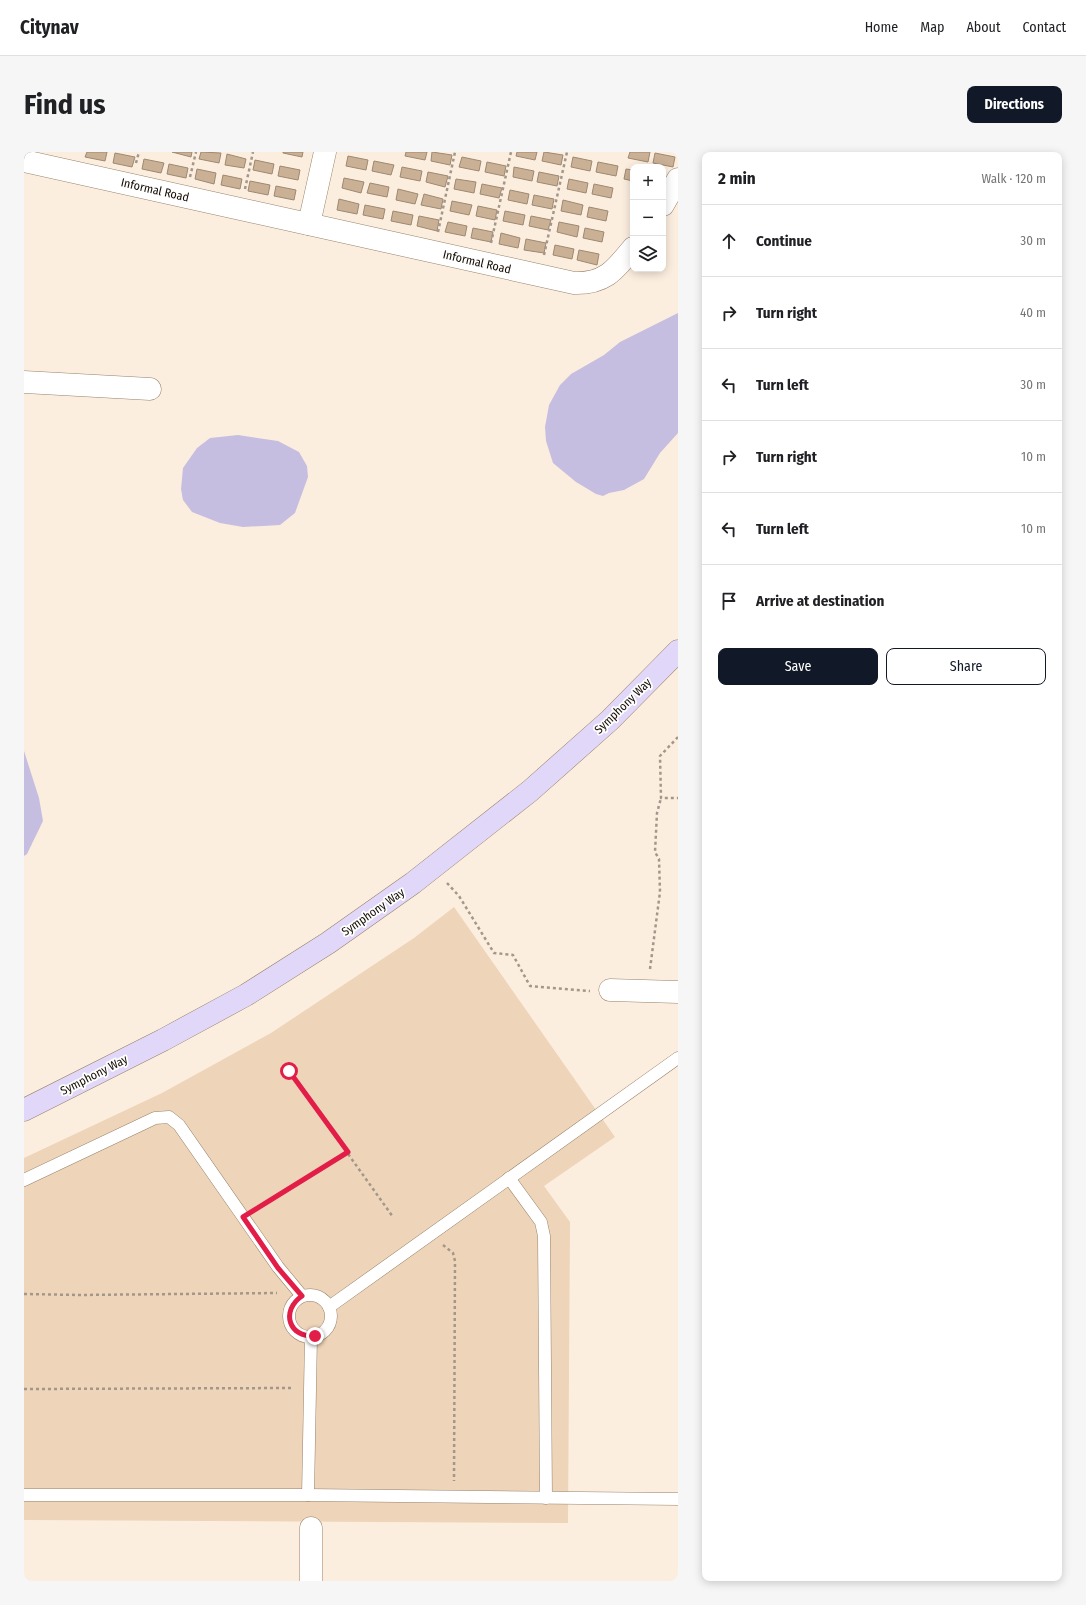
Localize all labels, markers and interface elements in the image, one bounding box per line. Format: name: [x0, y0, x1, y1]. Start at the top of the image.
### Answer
text: Citynav: [20, 16, 79, 39]
text: Home: [865, 19, 898, 36]
text: Map: [920, 19, 944, 36]
text: About: [966, 19, 1001, 36]
text: Contact: [1023, 19, 1066, 36]
button: Directions: [967, 86, 1062, 123]
text: Find us: [24, 88, 106, 121]
map controls: [630, 164, 666, 272]
button: +: [630, 164, 666, 200]
text: 2 min: [718, 168, 756, 189]
text: Walk · 120 m: [981, 171, 1046, 186]
street label: Informal Road: [120, 175, 190, 205]
button: −: [630, 200, 666, 236]
icon: ahead: [718, 230, 740, 252]
text: Continue: [756, 232, 812, 250]
text: 30 m: [1020, 233, 1046, 248]
button: layers: [630, 236, 666, 272]
street label: Informal Road: [442, 247, 512, 277]
icon: right: [718, 302, 740, 324]
text: Turn right: [756, 304, 817, 322]
text: 40 m: [1020, 305, 1046, 320]
icon: left: [718, 374, 740, 396]
text: Turn left: [756, 376, 809, 394]
text: 30 m: [1020, 377, 1046, 392]
icon: right: [718, 446, 740, 468]
text: Turn right: [756, 448, 817, 466]
text: 10 m: [1021, 449, 1046, 464]
icon: left: [718, 518, 740, 540]
text: Turn left: [756, 520, 809, 538]
text: 10 m: [1021, 521, 1046, 536]
icon: arrive: [718, 590, 740, 612]
text: Arrive at destination: [756, 592, 884, 610]
button: Save: [718, 648, 878, 685]
button: Share: [886, 648, 1046, 685]
street label: Symphony Way: [592, 675, 655, 737]
street label: Symphony Way: [339, 885, 408, 939]
street label: Symphony Way: [58, 1052, 131, 1098]
route start: [280, 1062, 298, 1080]
route end: [306, 1327, 324, 1345]

